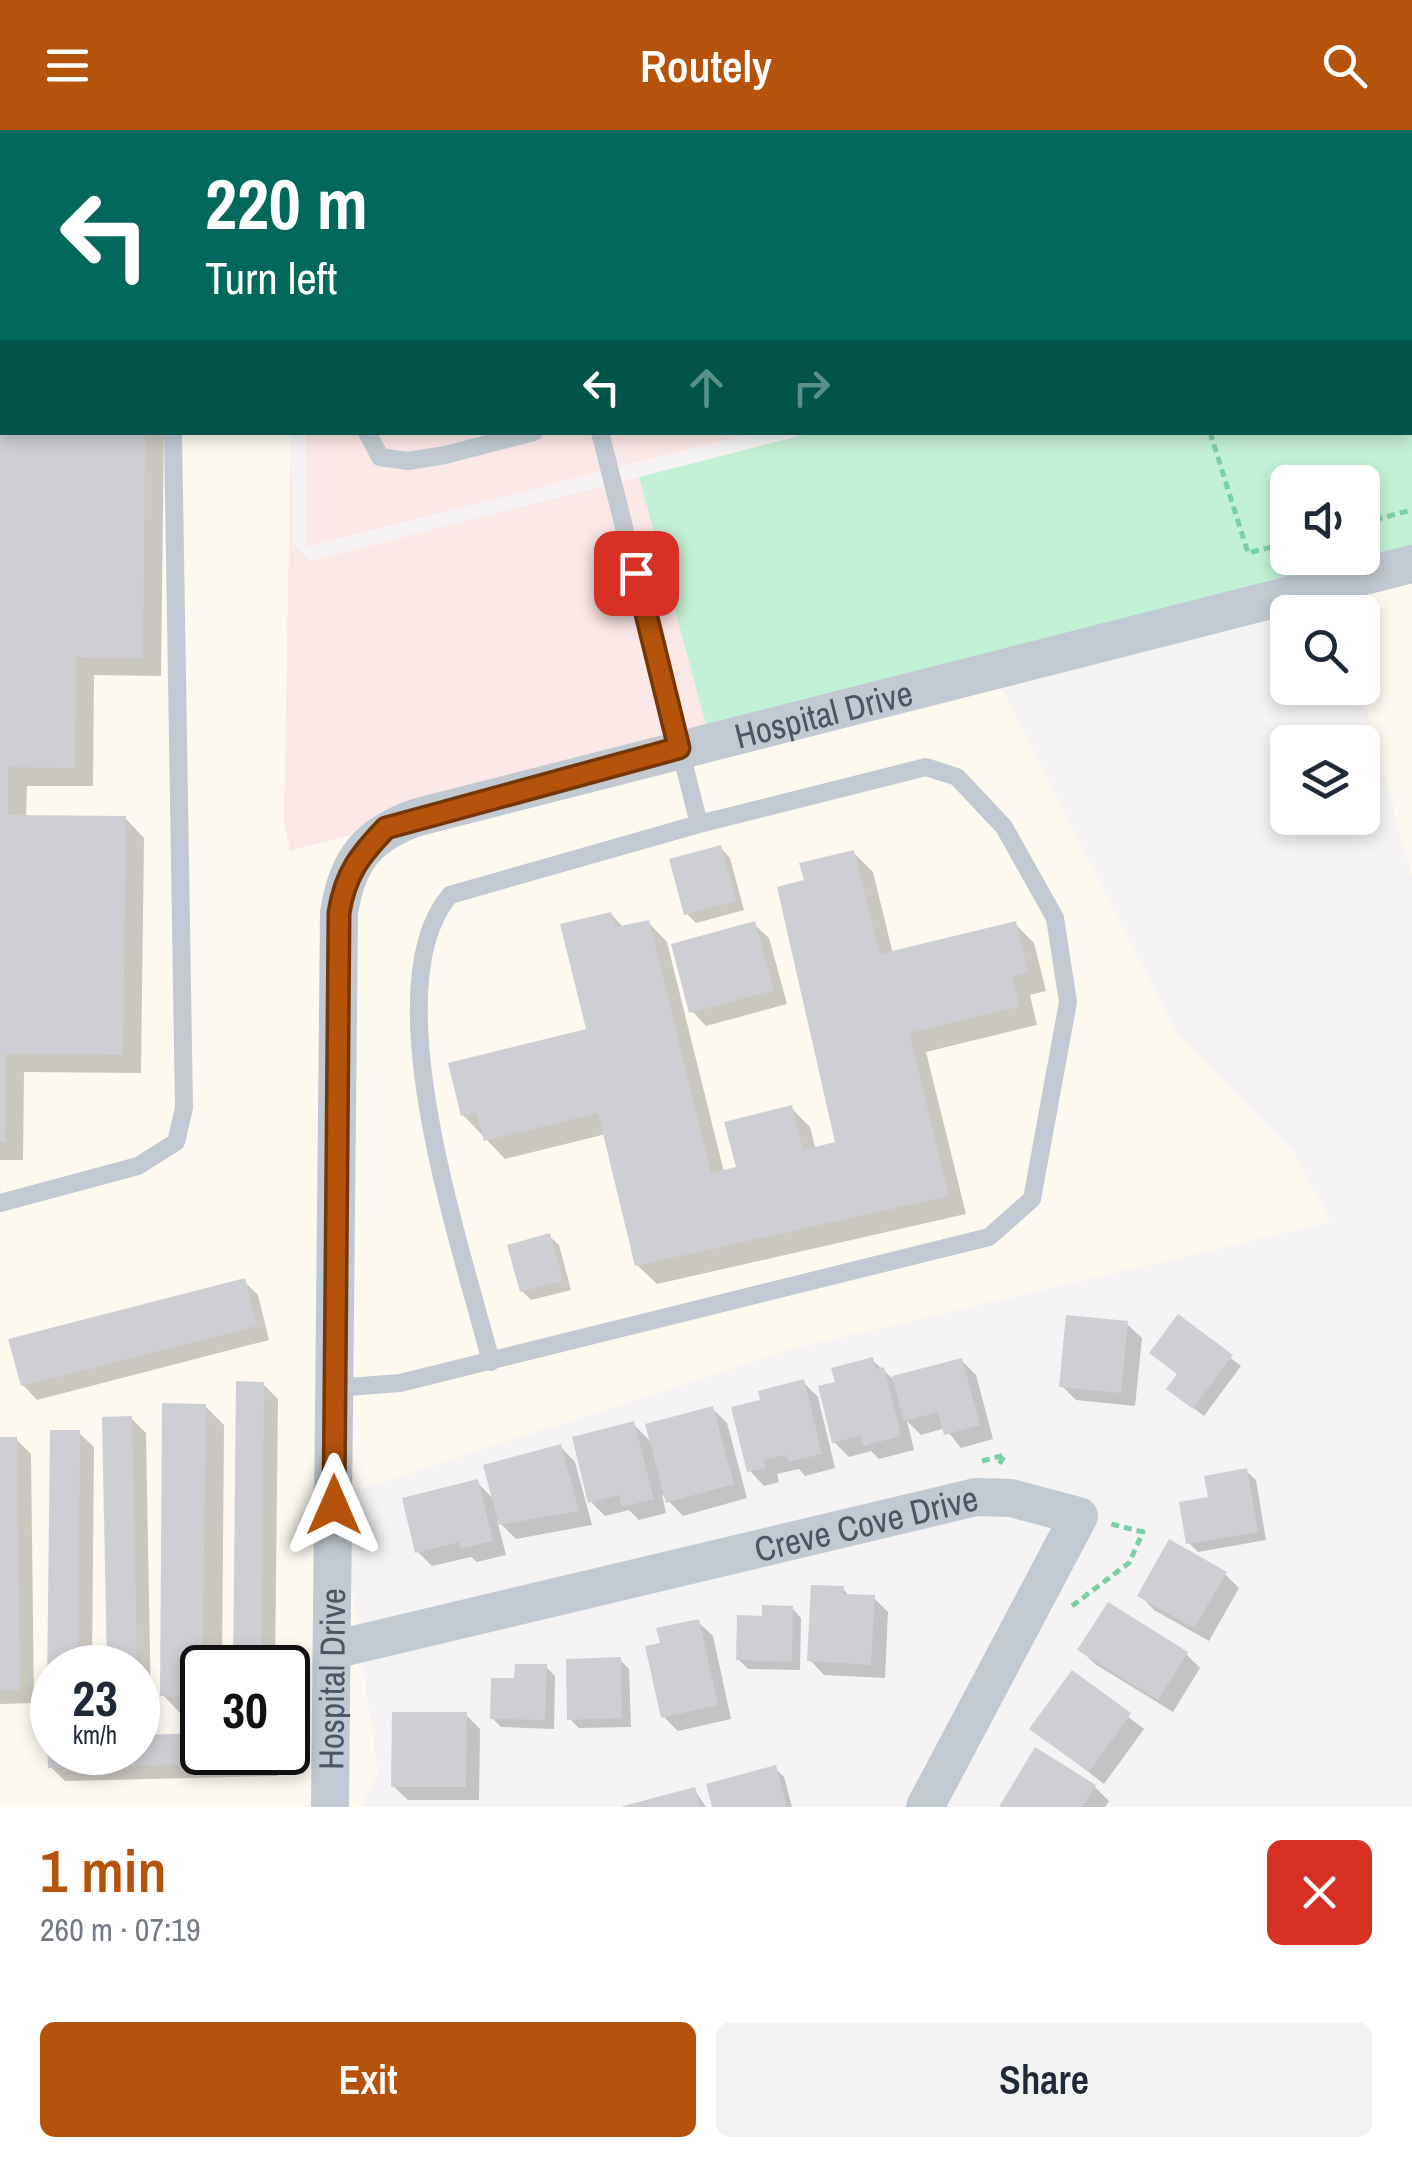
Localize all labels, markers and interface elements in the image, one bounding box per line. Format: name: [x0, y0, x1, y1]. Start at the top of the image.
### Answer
text: Routely: [640, 35, 772, 96]
icon: menu: [40, 38, 95, 93]
icon: search: [1317, 38, 1372, 93]
text: 220 m: [205, 157, 368, 251]
icon: left: [40, 170, 170, 300]
text: Turn left: [205, 247, 337, 308]
icon: left: [574, 360, 629, 415]
icon: ahead: [679, 360, 734, 415]
icon: right: [784, 360, 839, 415]
map controls: [1270, 465, 1380, 835]
button: sound: [1270, 465, 1380, 575]
pin: [594, 531, 679, 616]
icon: arrive: [609, 546, 664, 601]
button: search: [1270, 595, 1380, 705]
street label: Hospital Drive: [729, 669, 917, 759]
button: layers: [1270, 725, 1380, 835]
position arrow: [282, 1453, 386, 1557]
street label: Creve Cove Drive: [750, 1474, 983, 1572]
street label: Hospital Drive: [307, 1588, 356, 1770]
speed limit sign: 30: [180, 1645, 310, 1775]
text: 23: [72, 1664, 118, 1732]
text: km/h: [73, 1718, 117, 1752]
text: 1 min: [40, 1830, 167, 1911]
button: close: [1267, 1840, 1372, 1945]
text: 260 m · 07:19: [40, 1908, 200, 1951]
button: Exit: [40, 2022, 696, 2137]
button: Share: [716, 2022, 1372, 2137]

